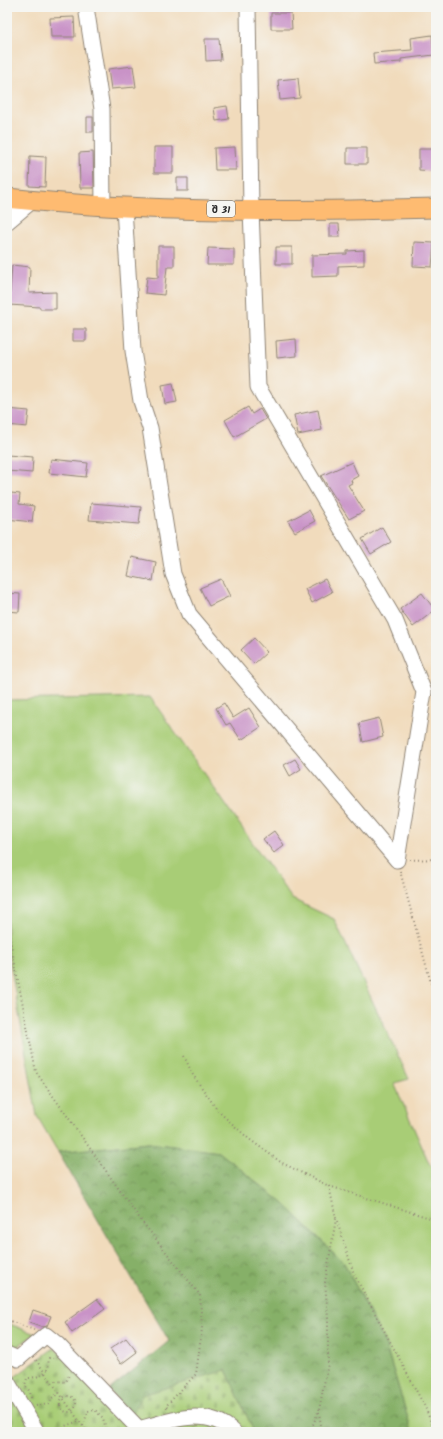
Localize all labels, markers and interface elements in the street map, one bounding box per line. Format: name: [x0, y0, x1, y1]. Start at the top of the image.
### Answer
road number: შ 31: [207, 201, 235, 217]

